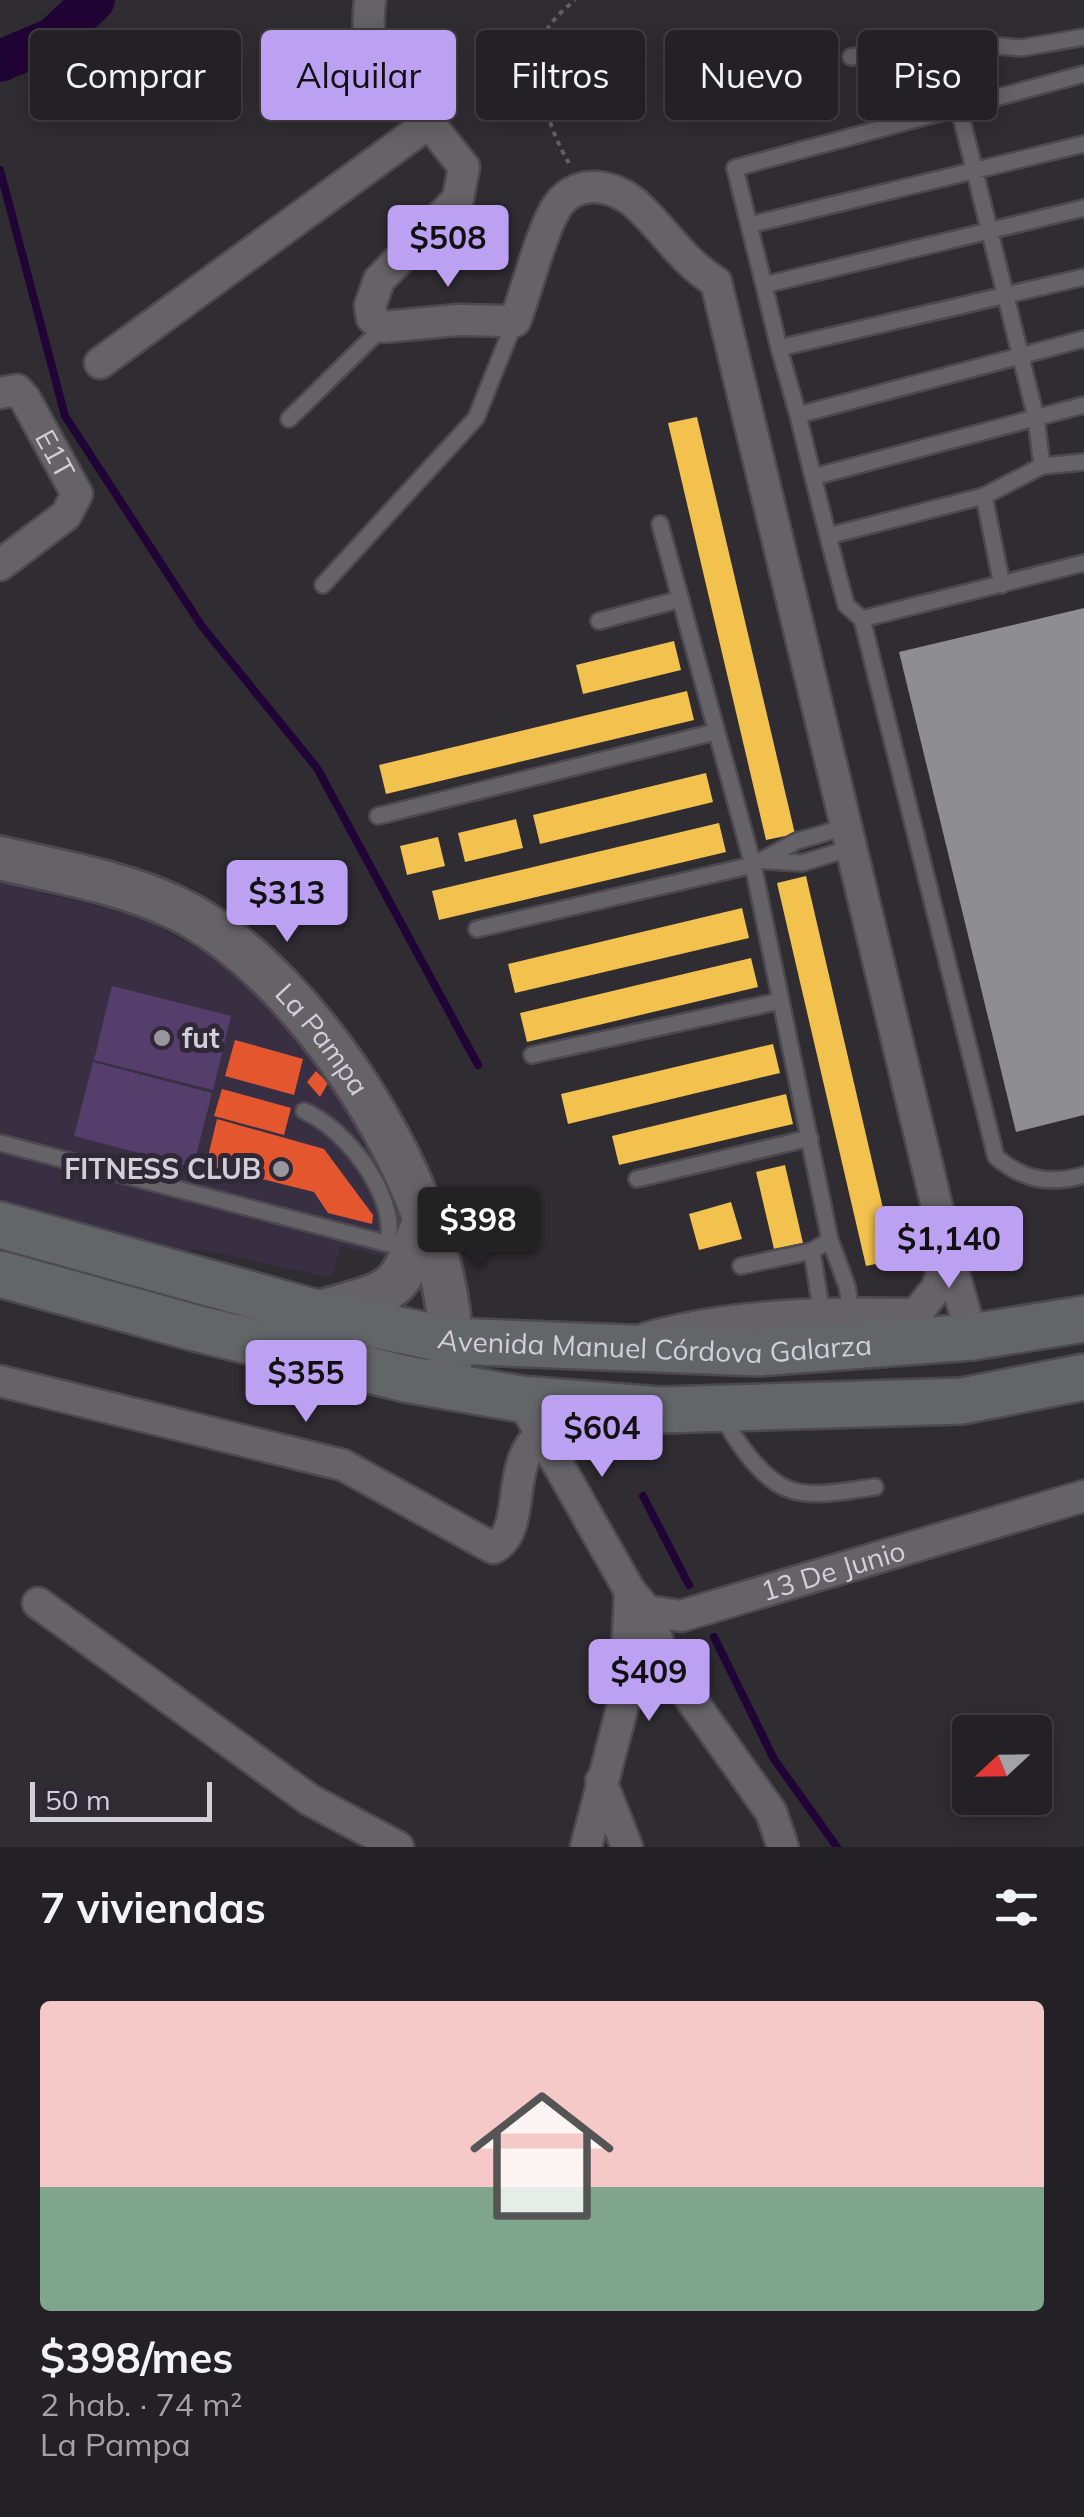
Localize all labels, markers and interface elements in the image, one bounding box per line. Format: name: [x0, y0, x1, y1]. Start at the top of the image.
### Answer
chip: Comprar: [30, 30, 241, 120]
chip: Alquilar: [261, 30, 456, 120]
chip: Filtros: [476, 30, 645, 120]
chip: Nuevo: [665, 30, 838, 120]
chip: Piso: [858, 30, 997, 120]
pin: $508: [389, 205, 507, 290]
text: $508: [410, 217, 486, 257]
street label: E1T: [28, 423, 83, 484]
pin: $313: [228, 860, 346, 945]
text: $313: [249, 872, 325, 912]
street label: La Pampa: [268, 976, 377, 1101]
place label: fut: [182, 1020, 220, 1055]
marker: fut: [151, 1027, 173, 1049]
place label: FITNESS CLUB: [64, 1151, 261, 1186]
marker: FITNESS CLUB: [270, 1158, 292, 1180]
pin: $398: [419, 1187, 537, 1272]
text: $398: [440, 1199, 516, 1239]
pin: $1,140: [868, 1206, 1030, 1291]
text: $1,140: [897, 1218, 1001, 1258]
street label: Avenida Manuel Córdova Galarza: [435, 1320, 873, 1370]
pin: $355: [247, 1340, 365, 1425]
text: $355: [268, 1352, 344, 1392]
pin: $604: [543, 1395, 661, 1480]
text: $604: [564, 1407, 640, 1447]
street label: 13 De Junio: [757, 1532, 909, 1608]
pin: $409: [590, 1639, 708, 1724]
text: $409: [611, 1651, 687, 1691]
north arrow: [952, 1715, 1052, 1815]
map controls: [952, 1715, 1052, 1815]
scale bar: [30, 1777, 212, 1822]
text: 50 m: [45, 1782, 111, 1817]
icon: filters: [989, 1880, 1044, 1935]
text: 7 viviendas: [40, 1881, 266, 1934]
icon: home: [452, 2066, 632, 2246]
text: $398/mes: [40, 2331, 233, 2384]
text: 2 hab. · 74 m²: [40, 2384, 242, 2424]
text: La Pampa: [40, 2424, 191, 2464]

